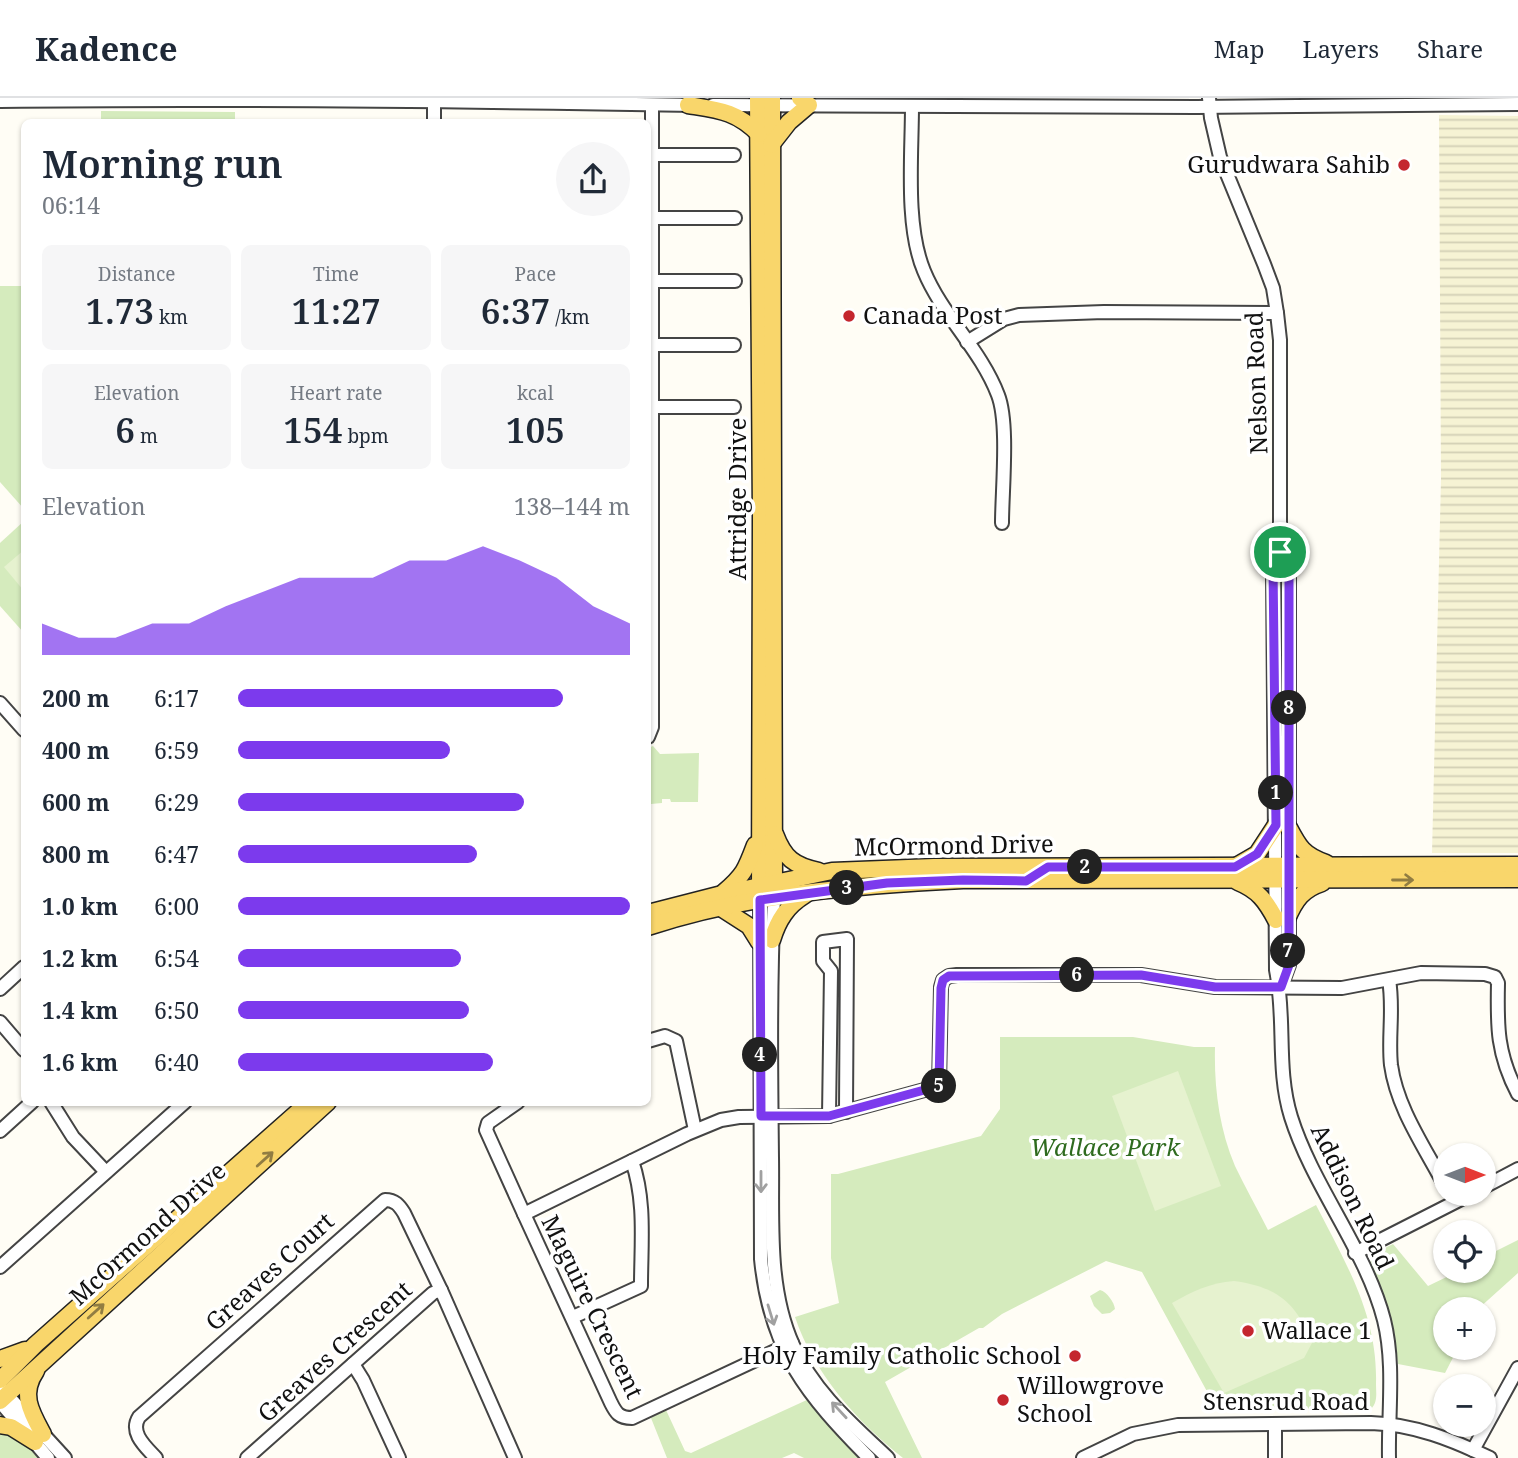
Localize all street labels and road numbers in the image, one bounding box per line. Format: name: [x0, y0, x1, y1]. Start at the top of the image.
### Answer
street label: Nelson Road: [1237, 311, 1274, 455]
street label: Attridge Drive: [720, 418, 753, 580]
street label: McOrmond Drive: [854, 826, 1054, 863]
street label: Addison Road: [1304, 1118, 1403, 1275]
street label: McOrmond Drive: [62, 1154, 232, 1312]
street label: Greaves Court: [198, 1204, 340, 1337]
street label: Maguire Crescent: [535, 1209, 652, 1404]
street label: Greaves Crescent: [250, 1273, 418, 1429]
street label: Stensrud Road: [1203, 1384, 1369, 1417]

